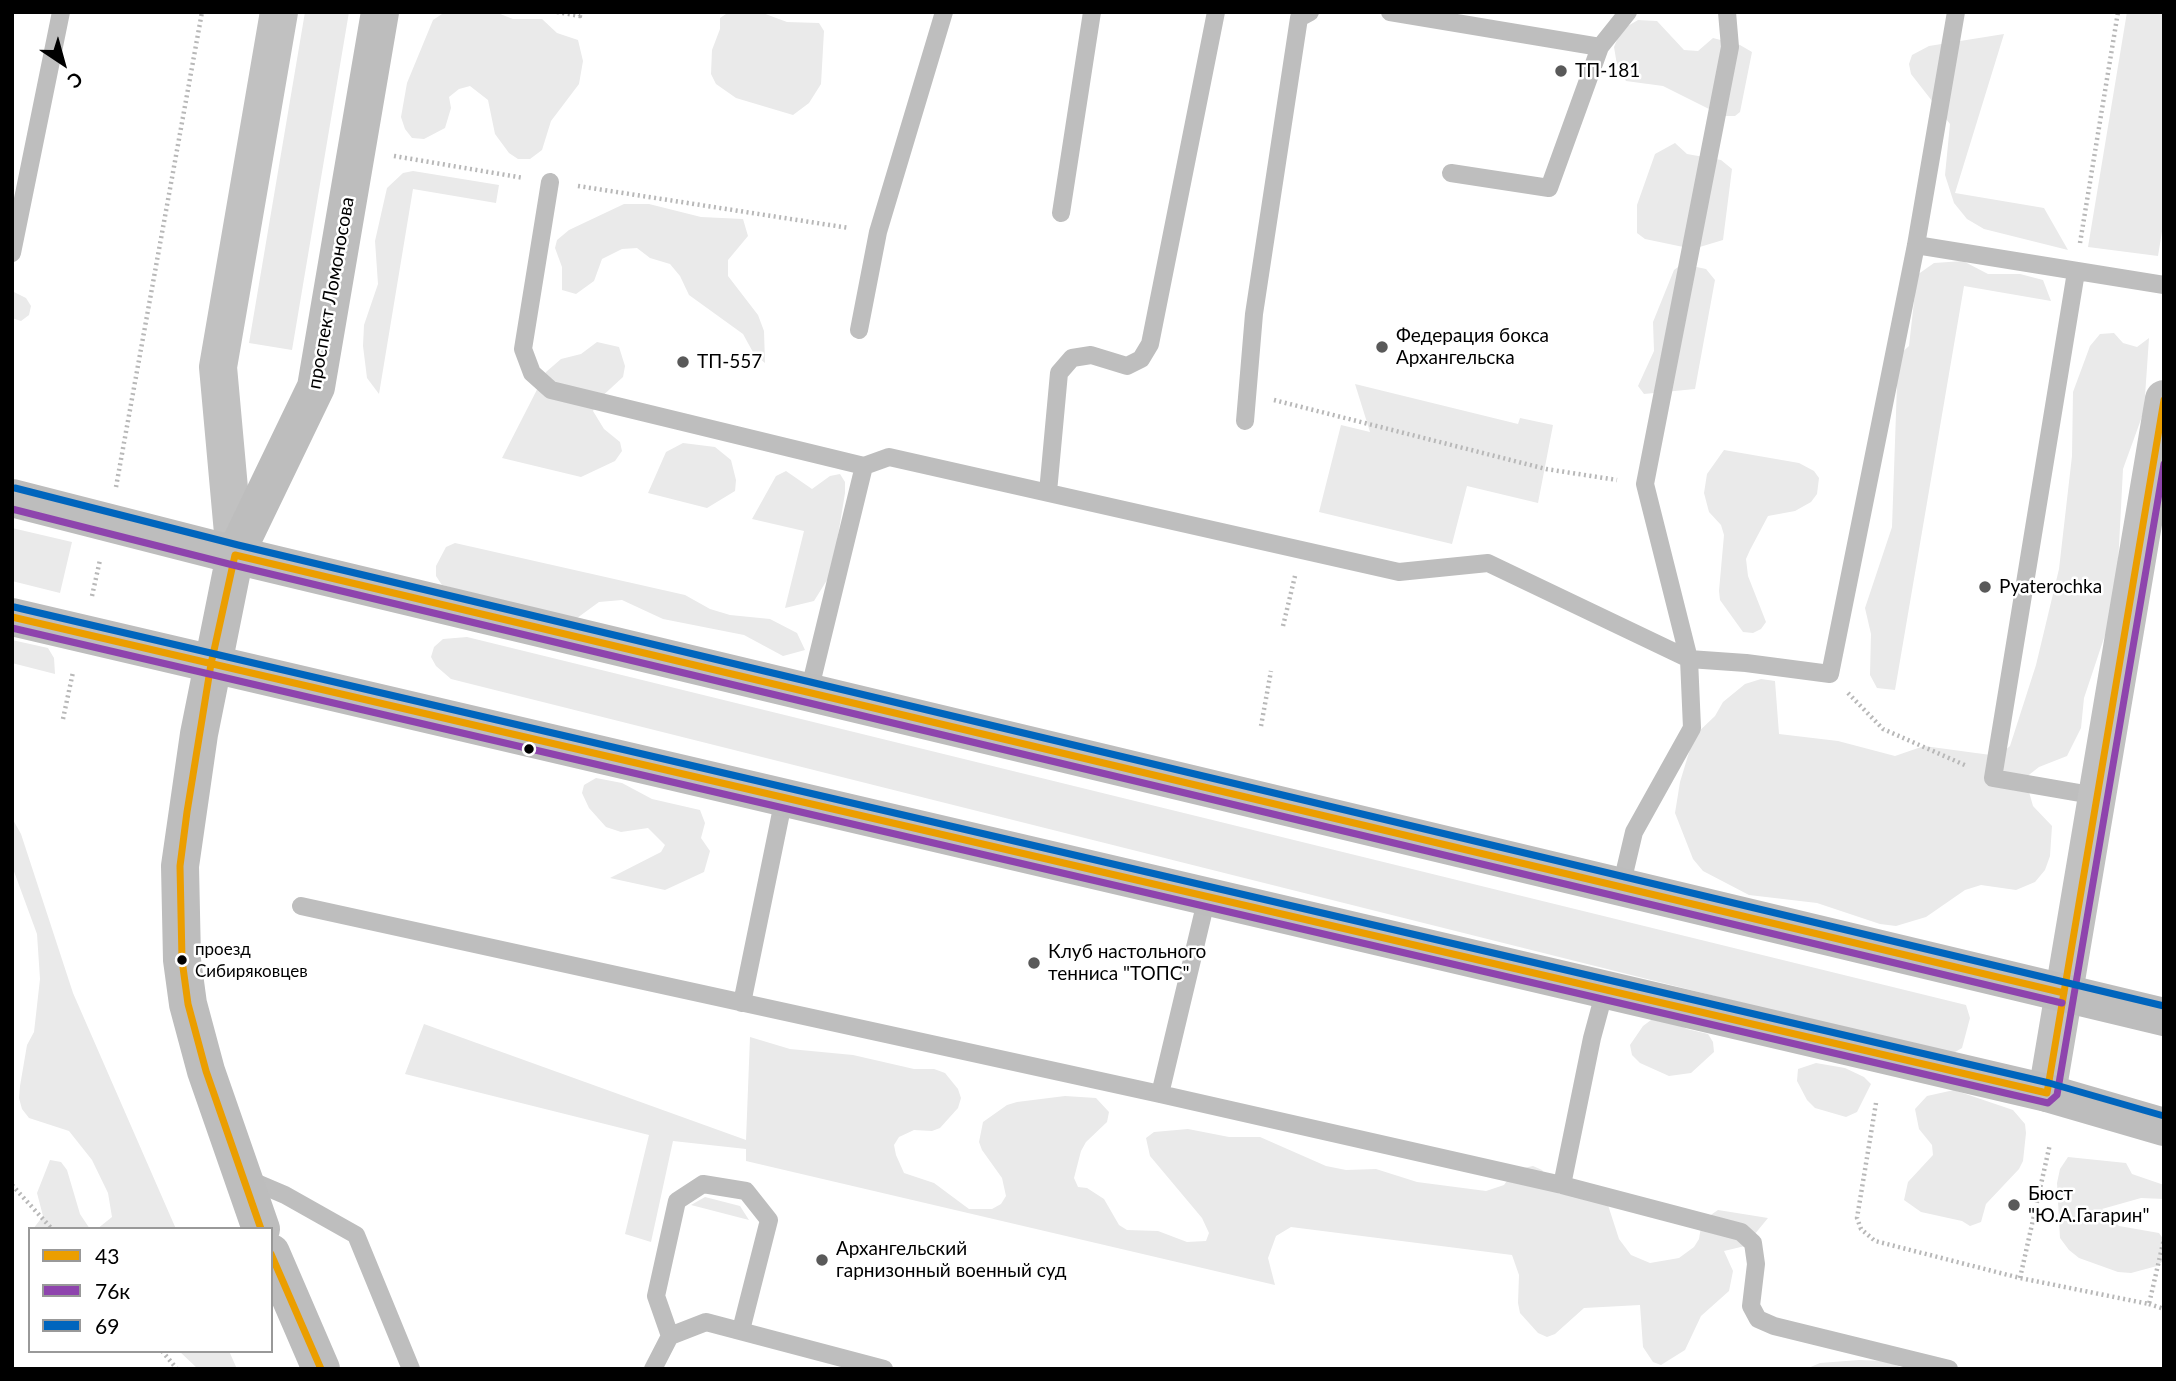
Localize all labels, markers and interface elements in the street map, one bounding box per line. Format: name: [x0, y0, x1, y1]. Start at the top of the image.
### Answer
north arrow: [28, 28, 98, 98]
place label: ТП-181: [1575, 60, 1640, 82]
marker: ТП-181: [1553, 63, 1569, 79]
text: С: [64, 67, 87, 93]
street label: проспект Ломоносова: [303, 195, 359, 391]
place label: Федерация бокса Архангельска: [1396, 325, 1549, 369]
marker: Федерация бокса Архангельска: [1374, 339, 1390, 355]
place label: ТП-557: [697, 351, 762, 373]
marker: ТП-557: [675, 354, 691, 370]
place label: Pyaterochka: [1999, 576, 2102, 598]
marker: Pyaterochka: [1977, 579, 1993, 595]
unlabelled marker: [522, 742, 536, 756]
place label: проезд Сибиряковцев: [195, 940, 308, 980]
place label: Клуб настольного тенниса "ТОПС": [1048, 941, 1206, 985]
marker: проезд Сибиряковцев: [175, 953, 189, 967]
marker: Клуб настольного тенниса "ТОПС": [1026, 955, 1042, 971]
place label: Бюст "Ю.А.Гагарин": [2028, 1183, 2150, 1227]
marker: Бюст "Ю.А.Гагарин": [2006, 1197, 2022, 1213]
legend: [28, 1227, 273, 1353]
place label: Архангельский гарнизонный военный суд: [836, 1238, 1067, 1282]
text: 43: [95, 1243, 119, 1268]
marker: Архангельский гарнизонный военный суд: [814, 1252, 830, 1268]
text: 76к: [95, 1278, 130, 1303]
text: 69: [95, 1313, 119, 1338]

